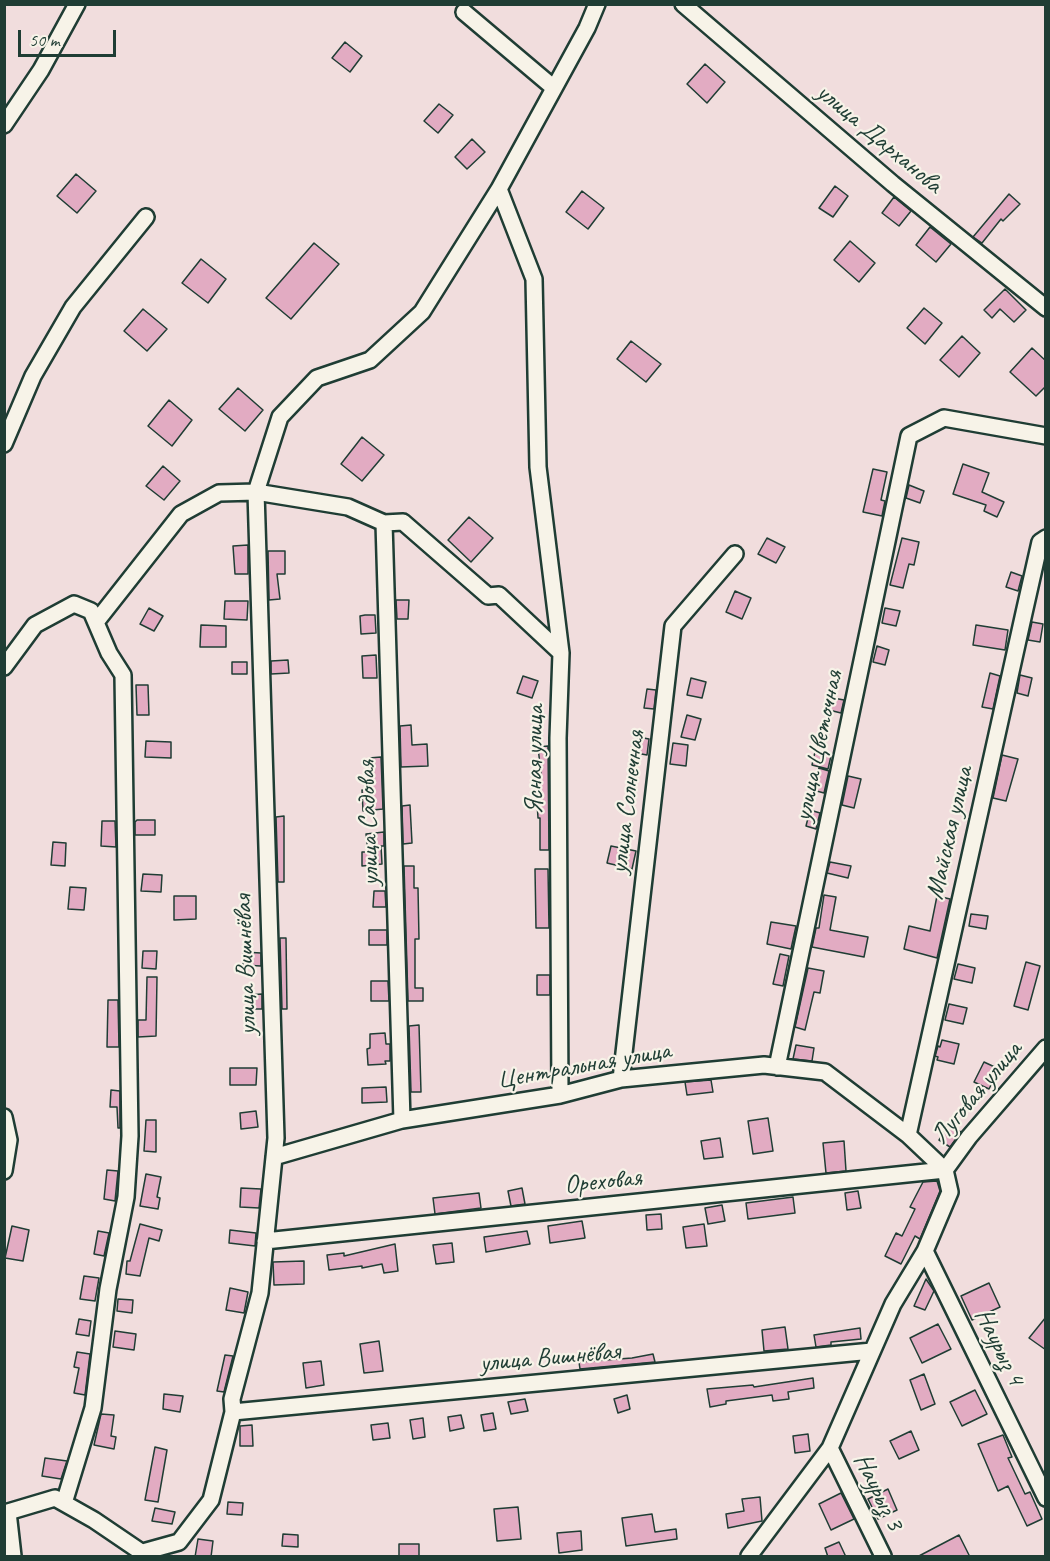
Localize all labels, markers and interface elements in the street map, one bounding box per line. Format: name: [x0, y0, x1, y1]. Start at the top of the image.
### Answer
scale bar: [21, 18, 118, 56]
text: 50 m: [29, 29, 60, 51]
street label: улица Дарханова: [810, 77, 948, 201]
street label: улица Цветочная: [788, 668, 850, 824]
street label: Ясная улица: [519, 705, 551, 815]
street label: улица Солнечная: [604, 729, 652, 875]
street label: улица Садовая: [351, 759, 387, 887]
street label: Майская улица: [920, 764, 980, 902]
street label: улица Вишнёвая: [228, 894, 264, 1036]
street label: Центральная улица: [495, 1035, 673, 1097]
street label: Луговая улица: [925, 1035, 1029, 1151]
street label: Ореховая: [563, 1162, 643, 1202]
street label: Наурыз 4: [967, 1303, 1031, 1391]
street label: улица Вишнёвая: [479, 1336, 621, 1380]
street label: Наурыз 3: [846, 1448, 910, 1536]

